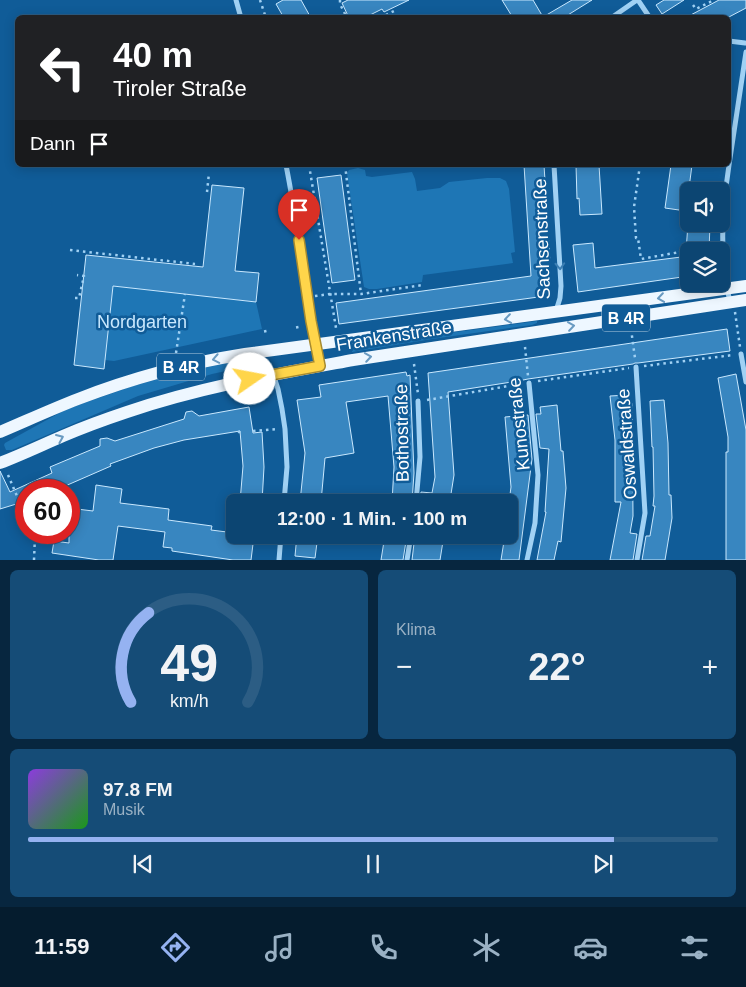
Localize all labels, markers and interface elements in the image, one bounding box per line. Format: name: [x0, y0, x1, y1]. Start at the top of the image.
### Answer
icon: left: [30, 35, 95, 100]
text: 40 m: [113, 35, 193, 74]
text: Tiroler Straße: [113, 76, 247, 101]
icon: arrive: [85, 130, 113, 158]
text: Dann: [30, 133, 75, 154]
street label: Sachsenstraße: [530, 178, 554, 300]
map controls: [680, 182, 730, 292]
button: sound: [680, 182, 730, 232]
pin: [278, 189, 320, 240]
icon: arrive: [285, 196, 313, 224]
button: layers: [680, 242, 730, 292]
one-way arrow: [554, 262, 565, 270]
one-way arrow: [657, 292, 665, 303]
road number: B 4R: [602, 304, 650, 332]
park label: Nordgarten: [97, 312, 187, 332]
one-way arrow: [503, 313, 512, 323]
street label: Frankenstraße: [335, 317, 453, 355]
one-way arrow: [567, 322, 575, 332]
position arrow: [223, 352, 275, 404]
one-way arrow: [211, 353, 220, 364]
one-way arrow: [364, 353, 372, 363]
road number: B 4R: [157, 354, 205, 381]
street label: Kunostraße: [504, 377, 534, 471]
street label: Bothostraße: [391, 384, 413, 482]
street label: Oswaldstraße: [613, 388, 641, 500]
one-way arrow: [55, 433, 64, 444]
speed limit sign: 60: [15, 479, 80, 544]
text: 12:00 · 1 Min. · 100 m: [277, 508, 467, 529]
text: Klima: [396, 621, 436, 638]
text: 49: [160, 634, 218, 692]
text: 22°: [528, 646, 586, 688]
text: −: [396, 651, 412, 682]
text: +: [702, 651, 718, 682]
text: km/h: [170, 691, 208, 711]
text: 97.8 FM: [103, 779, 173, 800]
text: Musik: [103, 801, 145, 818]
icon: previous: [129, 850, 157, 878]
icon: pause: [359, 850, 387, 878]
icon: next: [589, 850, 617, 878]
icon: directions: [158, 930, 193, 965]
icon: music: [262, 930, 297, 965]
icon: phone: [366, 930, 401, 965]
icon: climate: [469, 930, 504, 965]
icon: car: [573, 930, 608, 965]
icon: filters: [677, 930, 712, 965]
text: 11:59: [34, 934, 89, 959]

